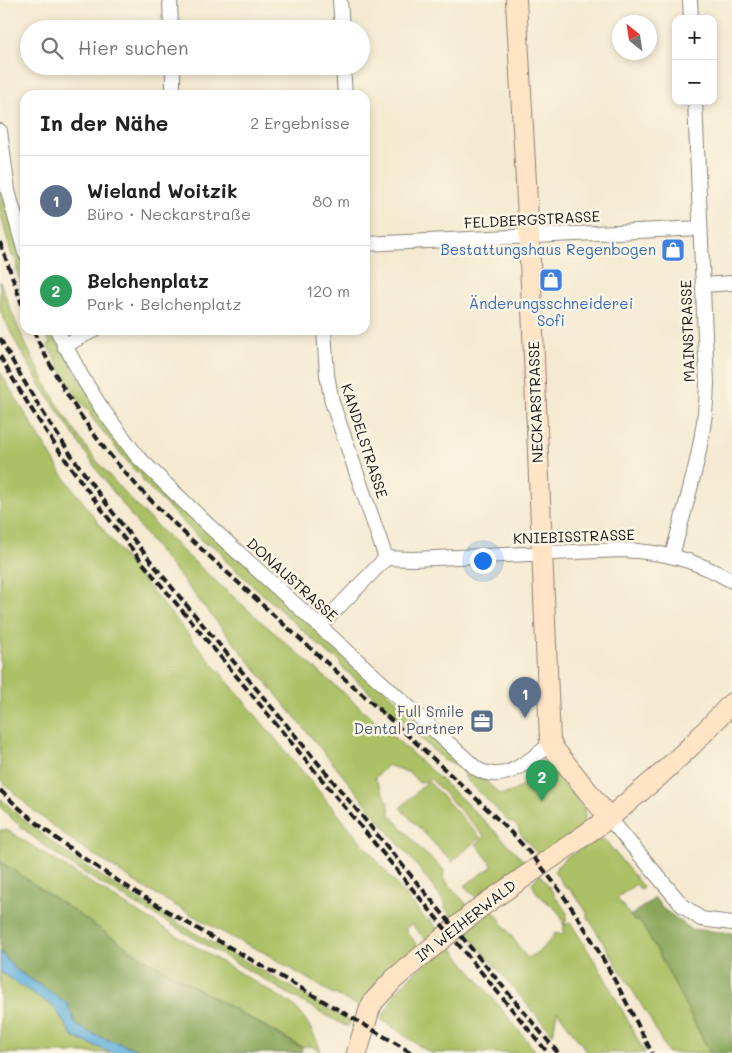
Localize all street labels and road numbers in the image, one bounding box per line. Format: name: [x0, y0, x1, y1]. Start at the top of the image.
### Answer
street label: FELDBERGSTRASSE: [463, 205, 601, 233]
street label: MAINSTRASSE: [675, 279, 699, 382]
street label: NECKARSTRASSE: [523, 340, 547, 463]
street label: KANDELSTRASSE: [337, 381, 393, 501]
street label: KNIEBISSTRASSE: [513, 524, 636, 548]
street label: DONAUSTRASSE: [243, 533, 343, 626]
street label: IM WEIHERWALD: [411, 875, 520, 966]

